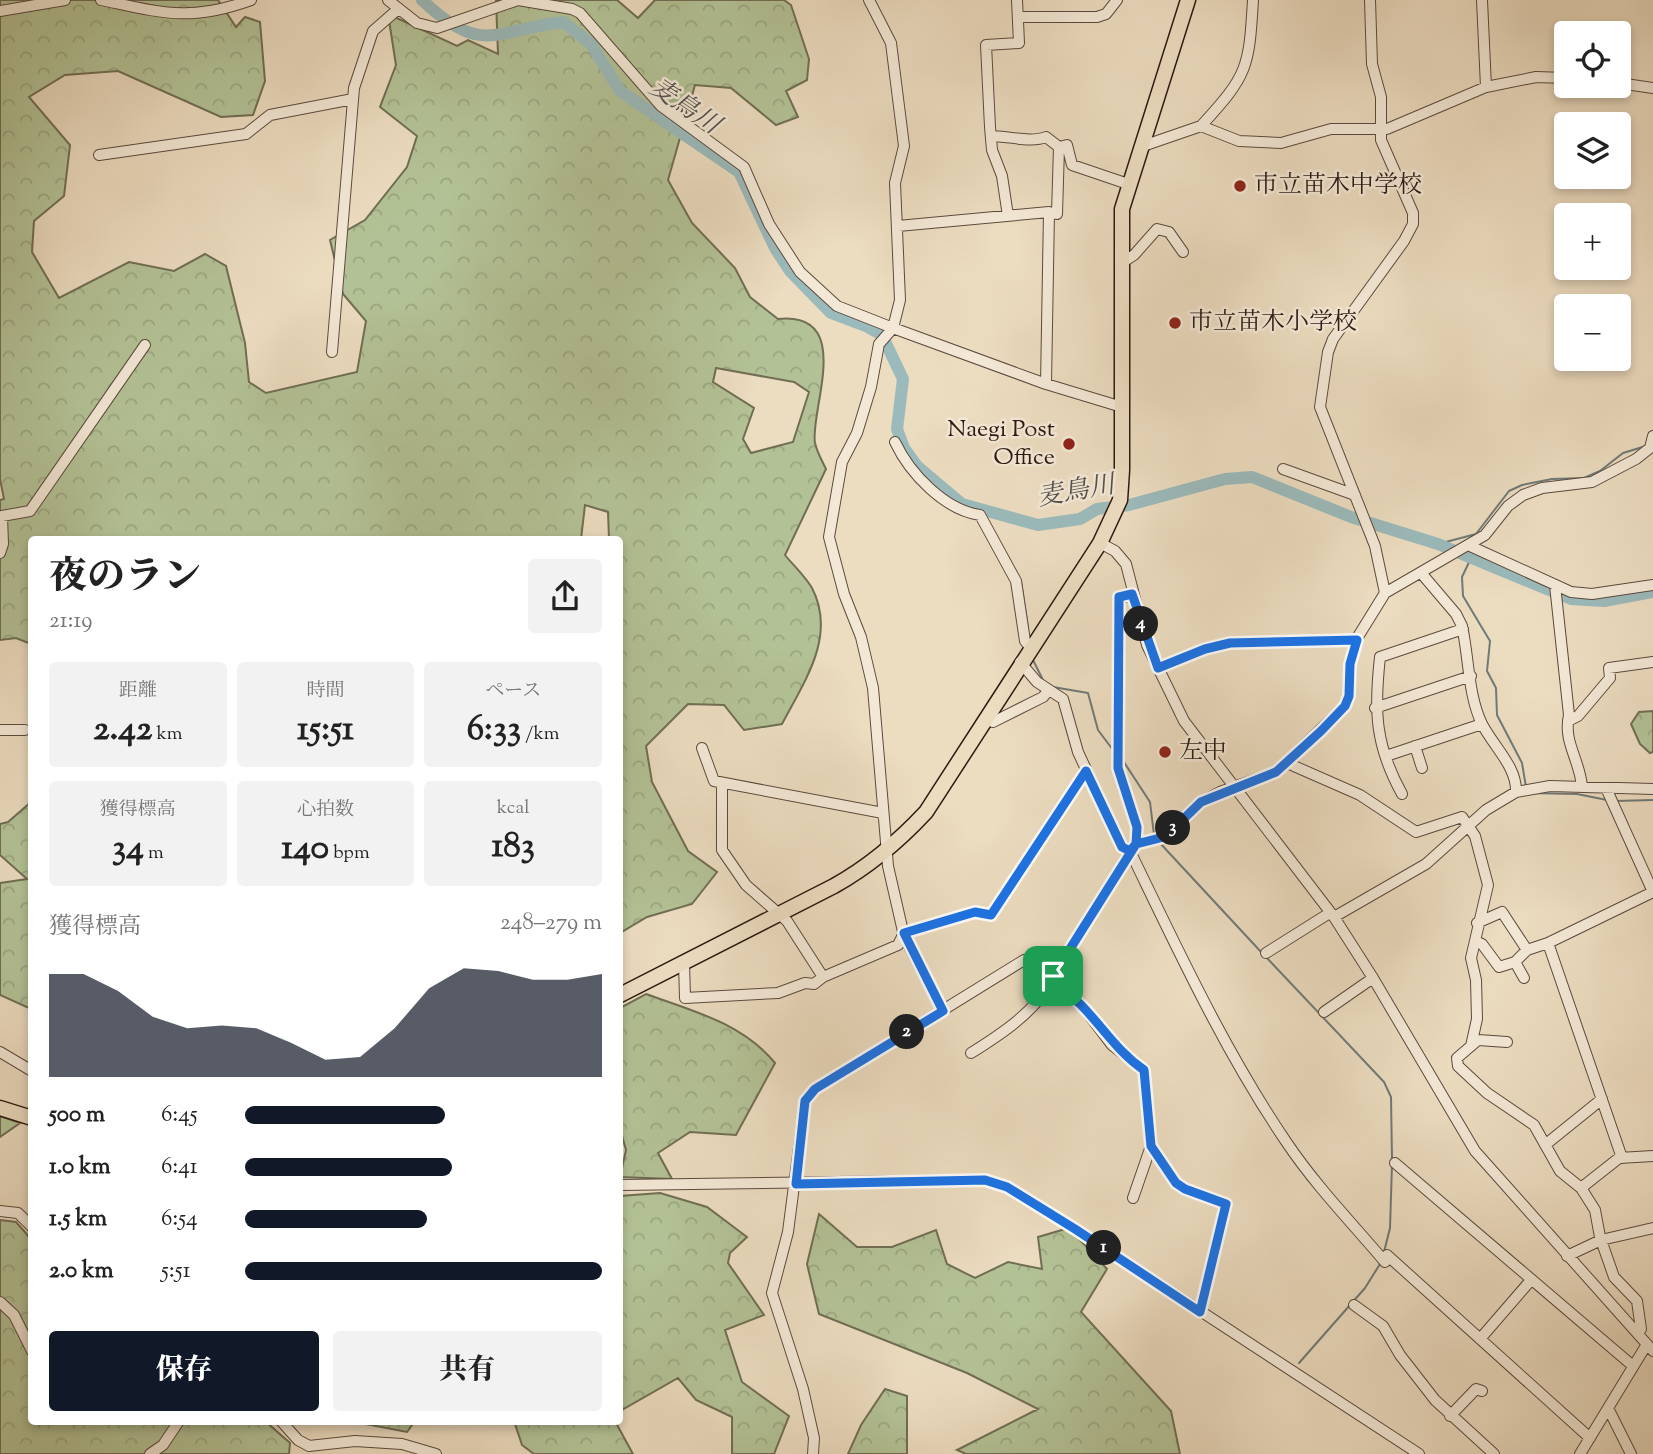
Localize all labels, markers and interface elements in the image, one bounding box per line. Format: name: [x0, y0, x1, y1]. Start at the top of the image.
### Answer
map controls: [1554, 21, 1631, 371]
button: locate: [1554, 21, 1631, 98]
water label: 麦鳥川: [641, 70, 729, 146]
button: layers: [1554, 112, 1631, 189]
place label: 市立苗木中学校: [1254, 169, 1422, 203]
marker: 市立苗木中学校: [1232, 178, 1248, 194]
button: +: [1554, 203, 1631, 280]
button: −: [1554, 294, 1631, 371]
place label: 市立苗木小学校: [1189, 306, 1357, 340]
marker: 市立苗木小学校: [1167, 315, 1183, 331]
place label: Naegi Post Office: [947, 413, 1055, 475]
marker: Naegi Post Office: [1061, 436, 1077, 452]
water label: 麦鳥川: [1034, 466, 1121, 517]
text: 夜のラン: [49, 552, 201, 606]
button: share: [528, 559, 602, 633]
text: 21:19: [49, 605, 92, 638]
pin: 4: [1124, 606, 1158, 642]
text: 4: [1136, 610, 1145, 637]
text: 距離: [119, 678, 157, 705]
text: 時間: [306, 678, 345, 705]
text: ペース: [485, 678, 541, 705]
text: 2.42: [93, 705, 152, 756]
text: 15:51: [297, 705, 354, 756]
text: 6:33: [467, 705, 521, 756]
text: km: [152, 721, 183, 748]
text: /km: [521, 721, 560, 748]
place label: 左中: [1179, 735, 1227, 769]
marker: 左中: [1157, 744, 1173, 760]
text: kcal: [497, 795, 529, 822]
text: 獲得標高: [100, 797, 176, 824]
text: 心拍数: [297, 797, 354, 824]
pin: 3: [1156, 810, 1190, 846]
text: 3: [1169, 814, 1176, 841]
text: 183: [491, 822, 535, 873]
text: 34: [112, 824, 144, 875]
text: 140: [281, 824, 329, 875]
text: m: [144, 840, 164, 867]
text: bpm: [329, 840, 370, 867]
text: 248–279 m: [500, 907, 602, 940]
text: 獲得標高: [49, 911, 141, 944]
pin: [1023, 946, 1083, 1006]
icon: arrive: [1034, 957, 1072, 995]
pin: 2: [890, 1014, 925, 1050]
text: 2: [902, 1018, 911, 1045]
text: 500 m: [49, 1099, 105, 1132]
text: 6:45: [161, 1099, 198, 1132]
text: 1.0 km: [49, 1151, 111, 1184]
text: 6:41: [161, 1151, 198, 1184]
text: 1.5 km: [49, 1203, 107, 1236]
text: 6:54: [161, 1203, 198, 1236]
pin: 1: [1086, 1230, 1122, 1266]
text: 1: [1100, 1234, 1107, 1261]
text: 2.0 km: [49, 1255, 114, 1288]
text: 5:51: [161, 1255, 191, 1288]
button: 保存: [49, 1331, 319, 1411]
button: 共有: [333, 1331, 602, 1411]

